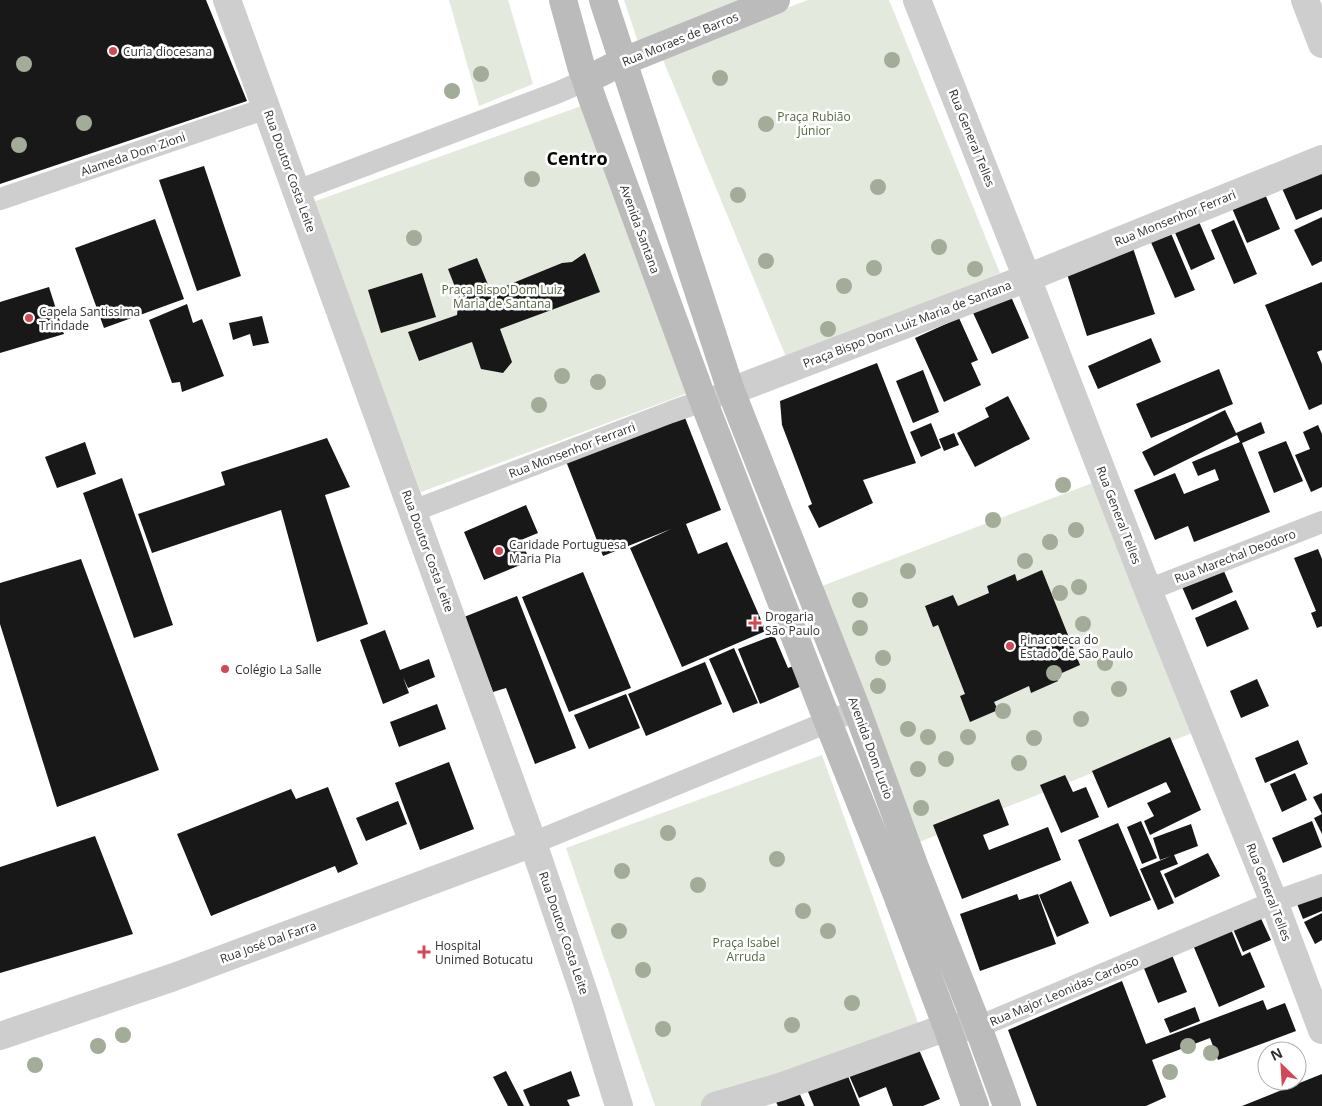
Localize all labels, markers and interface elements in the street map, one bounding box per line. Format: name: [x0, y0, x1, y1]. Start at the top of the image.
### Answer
street label: Rua Moraes de Barros: [619, 8, 741, 70]
place label: Curia diocesana: [123, 43, 212, 60]
marker: Curia diocesana: [107, 45, 119, 57]
street label: Rua General Telles: [945, 87, 999, 190]
street label: Rua Doutor Costa Leite: [260, 107, 320, 235]
park label: Praça Rubião Júnior: [777, 108, 851, 139]
street label: Alameda Dom Zioni: [78, 128, 188, 180]
district label: Centro: [546, 146, 608, 170]
street label: Avenida Santana: [616, 182, 664, 276]
street label: Rua Monsenhor Ferrari: [1112, 186, 1238, 250]
street label: Praça Bispo Dom Luiz Maria de Santana: [800, 276, 1014, 372]
park label: Praça Bispo Dom Luiz Maria de Santana: [442, 281, 563, 312]
place label: Capela Santissima Trindade: [39, 303, 140, 334]
marker: Capela Santissima Trindade: [23, 312, 35, 324]
street label: Rua Monsenhor Ferrarri: [506, 418, 638, 482]
street label: Rua General Telles: [1092, 464, 1146, 567]
street label: Rua Doutor Costa Leite: [398, 487, 458, 615]
street label: Rua Marechal Deodoro: [1172, 525, 1298, 587]
place label: Caridade Portuguesa Maria Pia: [509, 536, 626, 567]
marker: Caridade Portuguesa Maria Pia: [493, 545, 505, 557]
place label: Drogaria São Paulo: [765, 608, 820, 639]
marker: Drogaria São Paulo: [749, 617, 761, 629]
place label: Pinacoteca do Estado de São Paulo: [1020, 631, 1133, 662]
marker: Pinacoteca do Estado de São Paulo: [1004, 640, 1016, 652]
place label: Colégio La Salle: [235, 661, 322, 678]
marker: Colégio La Salle: [219, 663, 231, 675]
street label: Avenida Dom Lucio: [845, 695, 897, 801]
street label: Rua General Telles: [1242, 841, 1296, 944]
street label: Rua Doutor Costa Leite: [535, 869, 593, 997]
street label: Rua José Dal Farra: [217, 917, 319, 967]
park label: Praça Isabel Arruda: [712, 934, 780, 965]
place label: Hospital Unimed Botucatu: [435, 937, 533, 968]
marker: Hospital Unimed Botucatu: [417, 945, 431, 959]
street label: Rua Major Leonidas Cardoso: [987, 952, 1141, 1030]
north arrow: [1257, 1041, 1307, 1091]
text: N: [1267, 1043, 1285, 1065]

